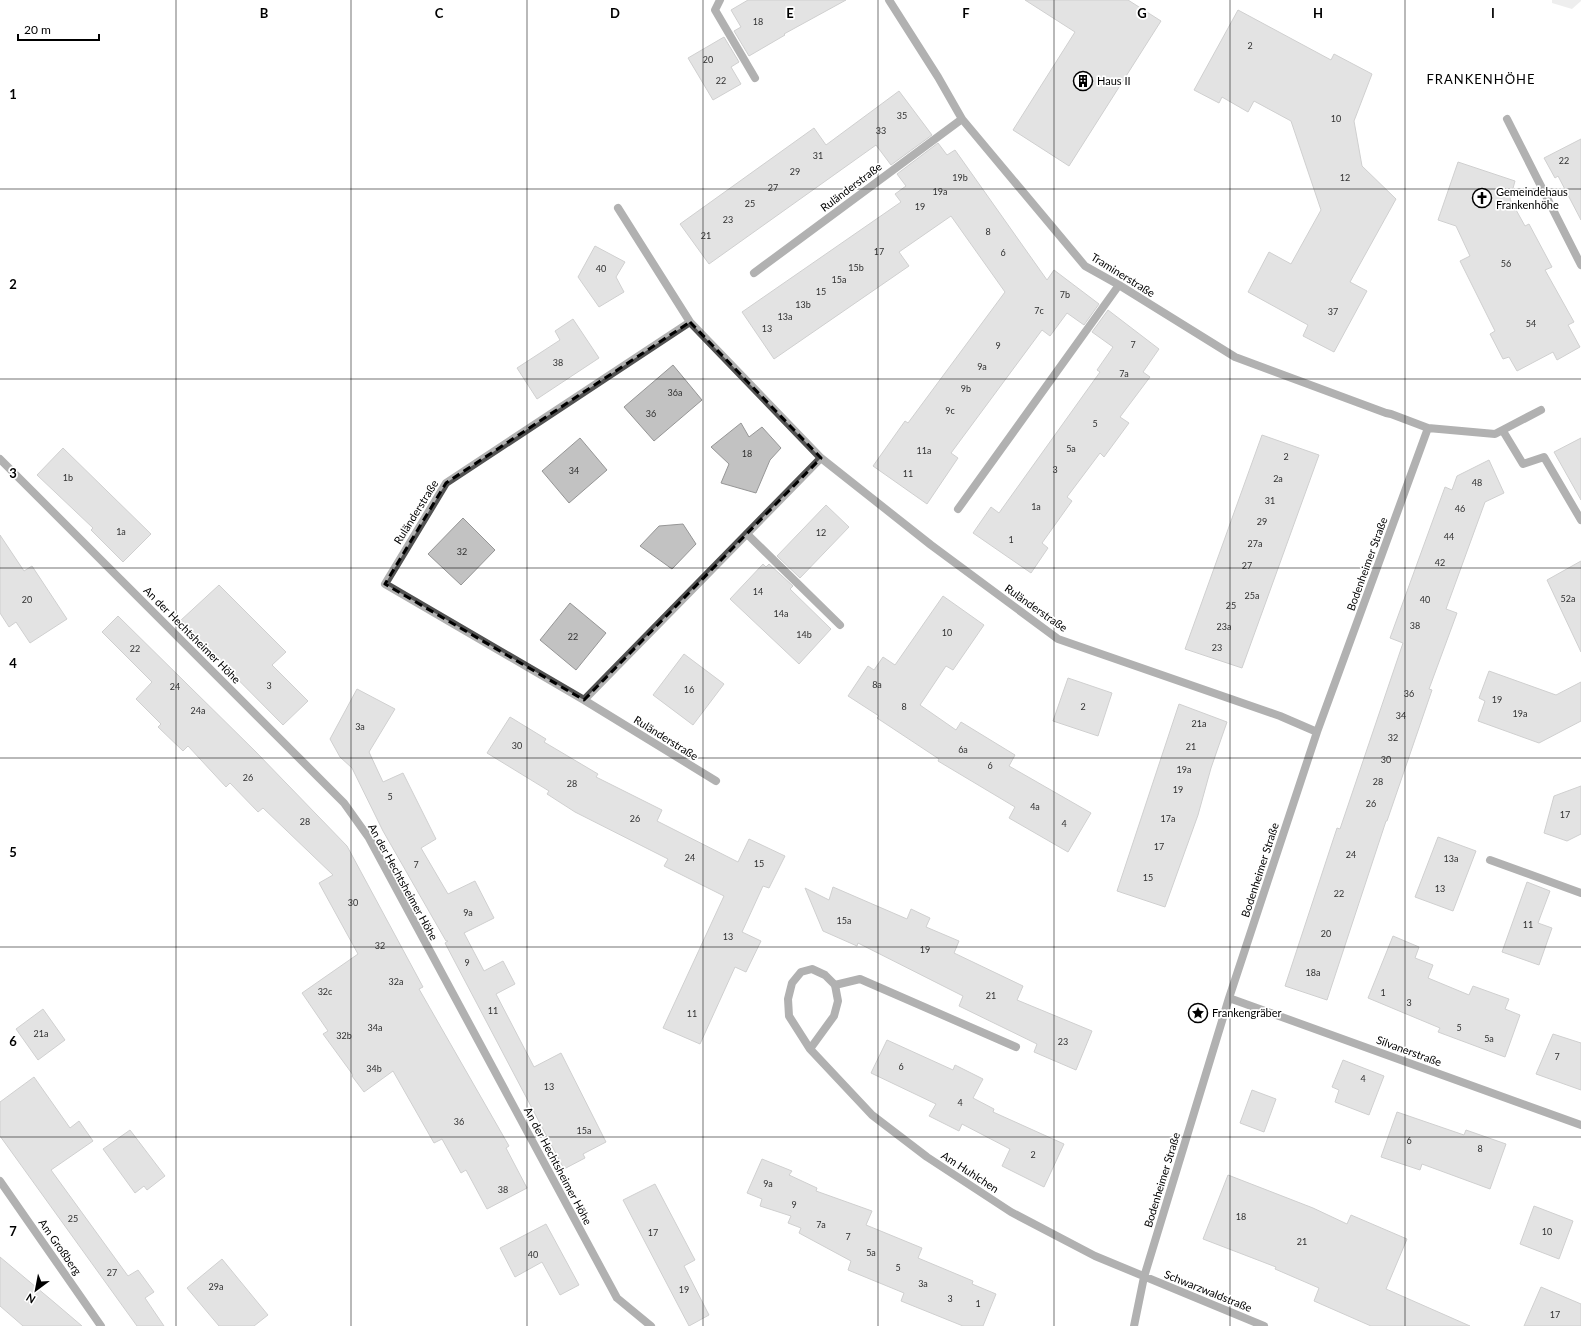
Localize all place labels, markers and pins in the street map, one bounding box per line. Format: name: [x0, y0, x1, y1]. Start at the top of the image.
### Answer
building icon: Haus II: [1072, 70, 1094, 92]
place label: Haus II: [1097, 74, 1131, 87]
place label: Gemeindehaus Frankenhöhe: [1496, 185, 1568, 211]
church icon: Gemeindehaus Frankenhöhe: [1471, 187, 1493, 209]
place icon: Frankengräber: [1187, 1002, 1209, 1024]
place label: Frankengräber: [1212, 1006, 1282, 1019]

